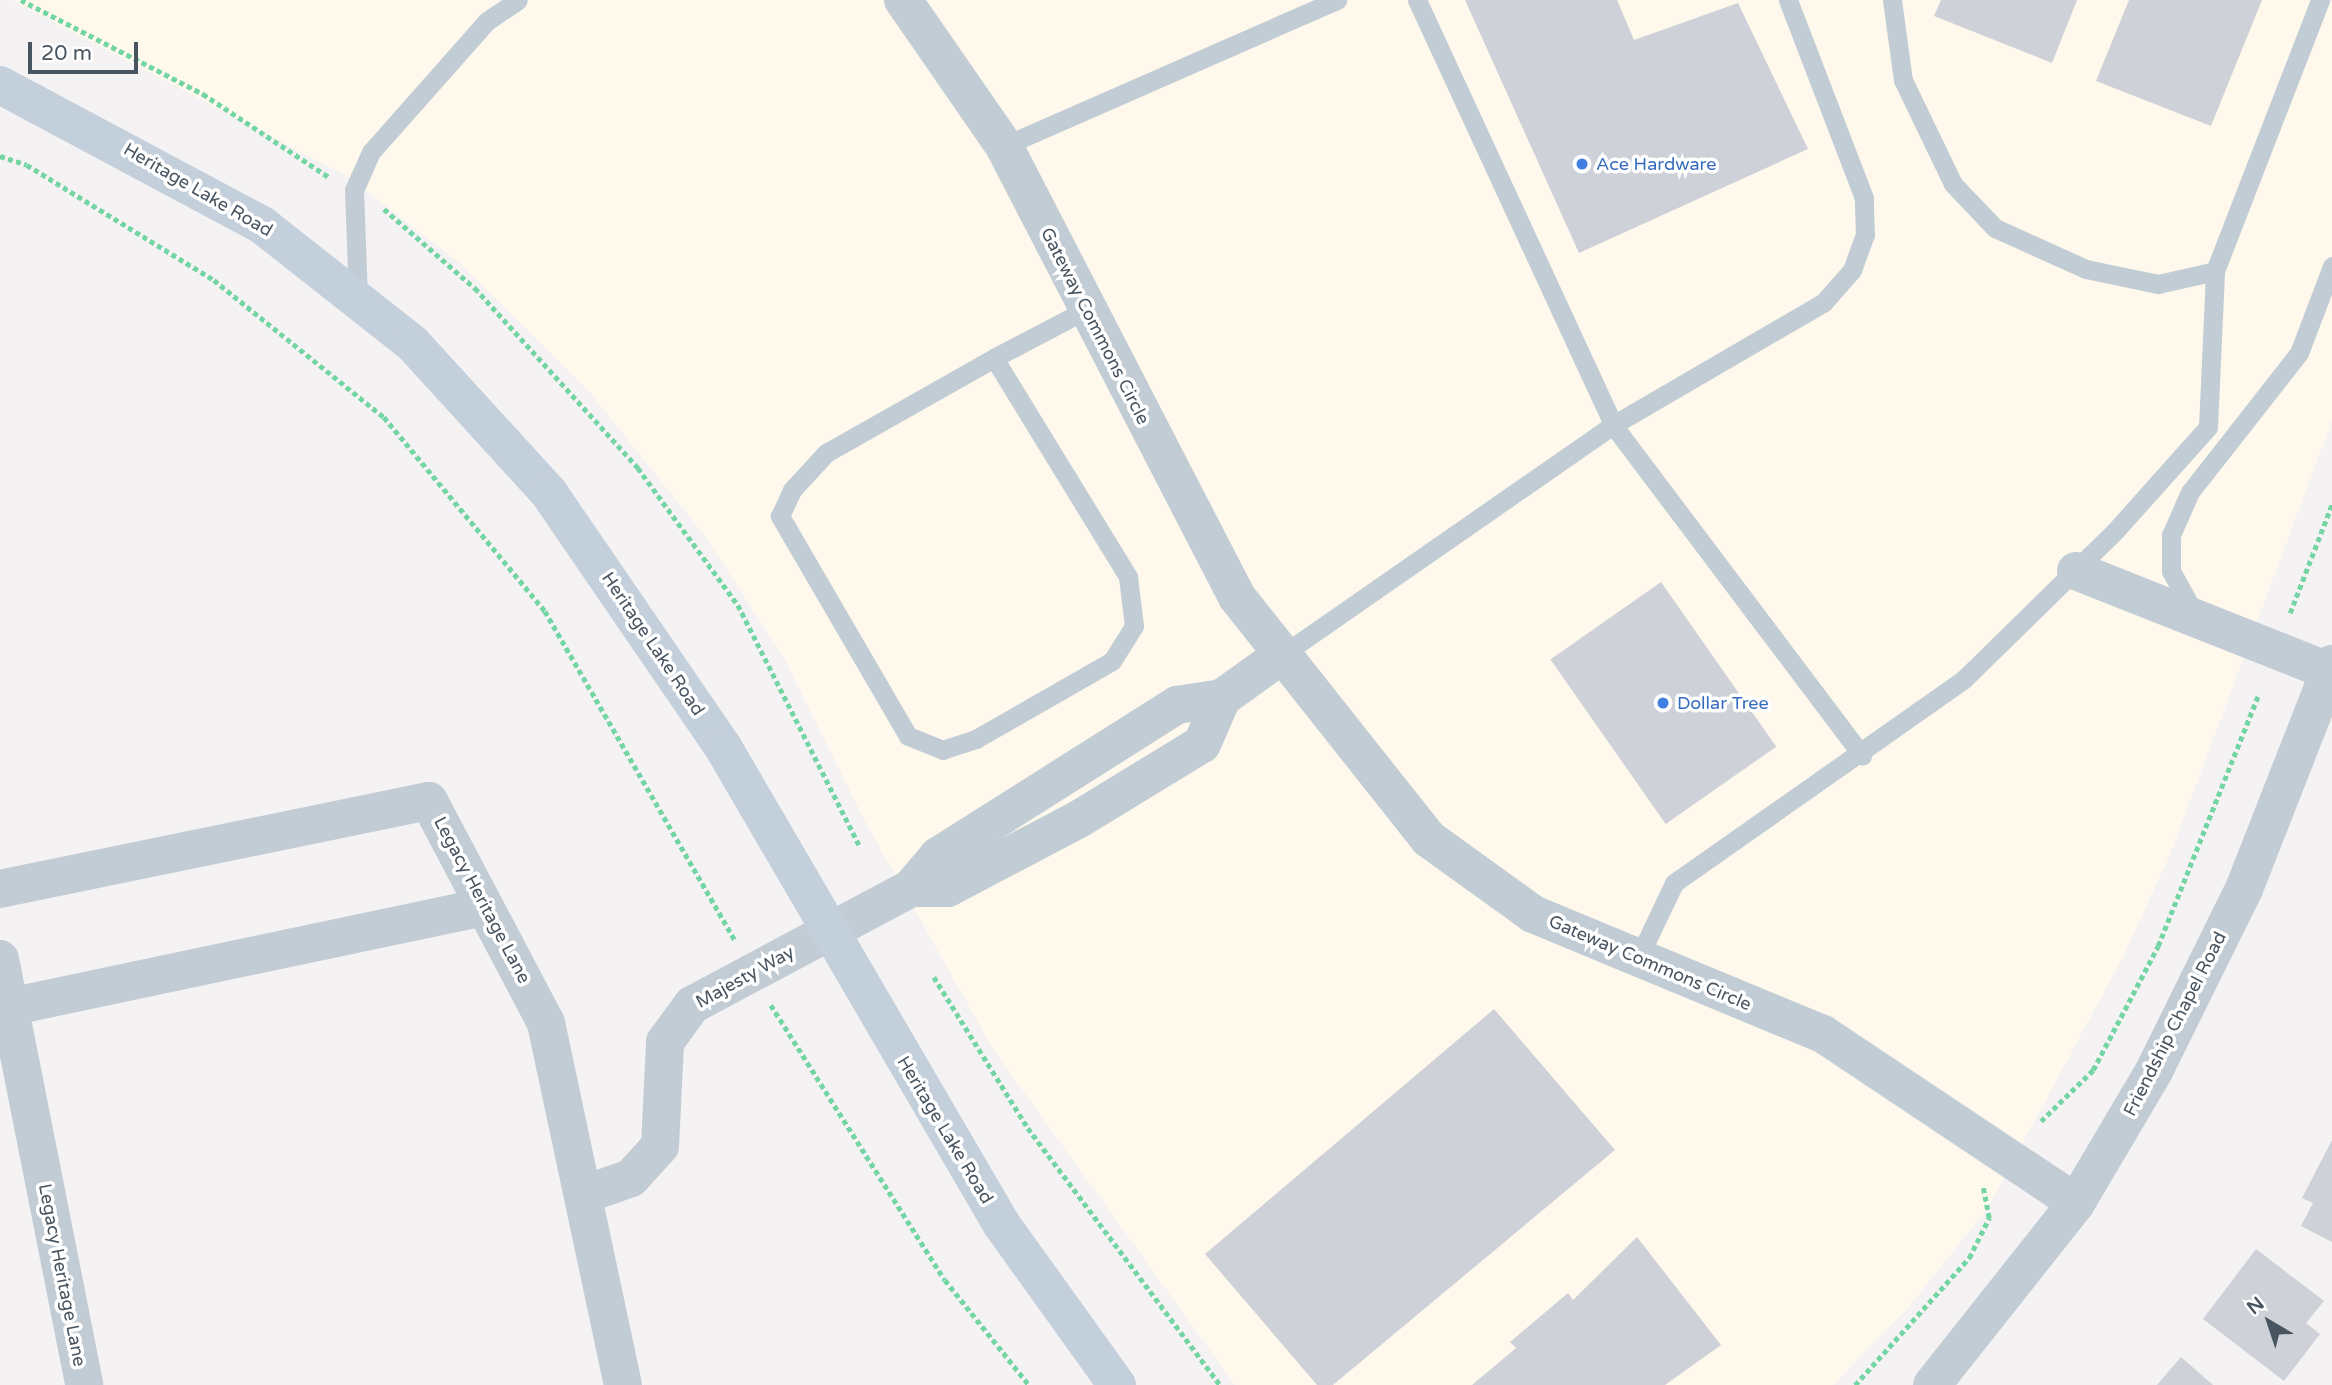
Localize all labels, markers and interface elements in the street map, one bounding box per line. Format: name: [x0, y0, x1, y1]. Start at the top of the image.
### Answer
scale bar: [32, 28, 142, 72]
text: 20 m: [41, 41, 92, 66]
street label: Heritage Lake Road: [120, 139, 276, 241]
place label: Ace Hardware: [1596, 153, 1716, 175]
marker: Ace Hardware: [1574, 156, 1590, 172]
street label: Gateway Commons Circle: [1036, 224, 1154, 428]
street label: Heritage Lake Road: [597, 568, 709, 720]
place label: Dollar Tree: [1677, 692, 1769, 714]
marker: Dollar Tree: [1655, 695, 1671, 711]
street label: Legacy Heritage Lane: [429, 813, 535, 987]
street label: Gateway Commons Circle: [1545, 910, 1755, 1016]
street label: Friendship Chapel Road: [2119, 928, 2231, 1120]
street label: Majesty Way: [692, 941, 798, 1013]
street label: Heritage Lake Road: [892, 1052, 998, 1208]
street label: Legacy Heritage Lane: [34, 1182, 90, 1368]
north arrow: [2234, 1287, 2304, 1357]
text: N: [2243, 1292, 2269, 1319]

